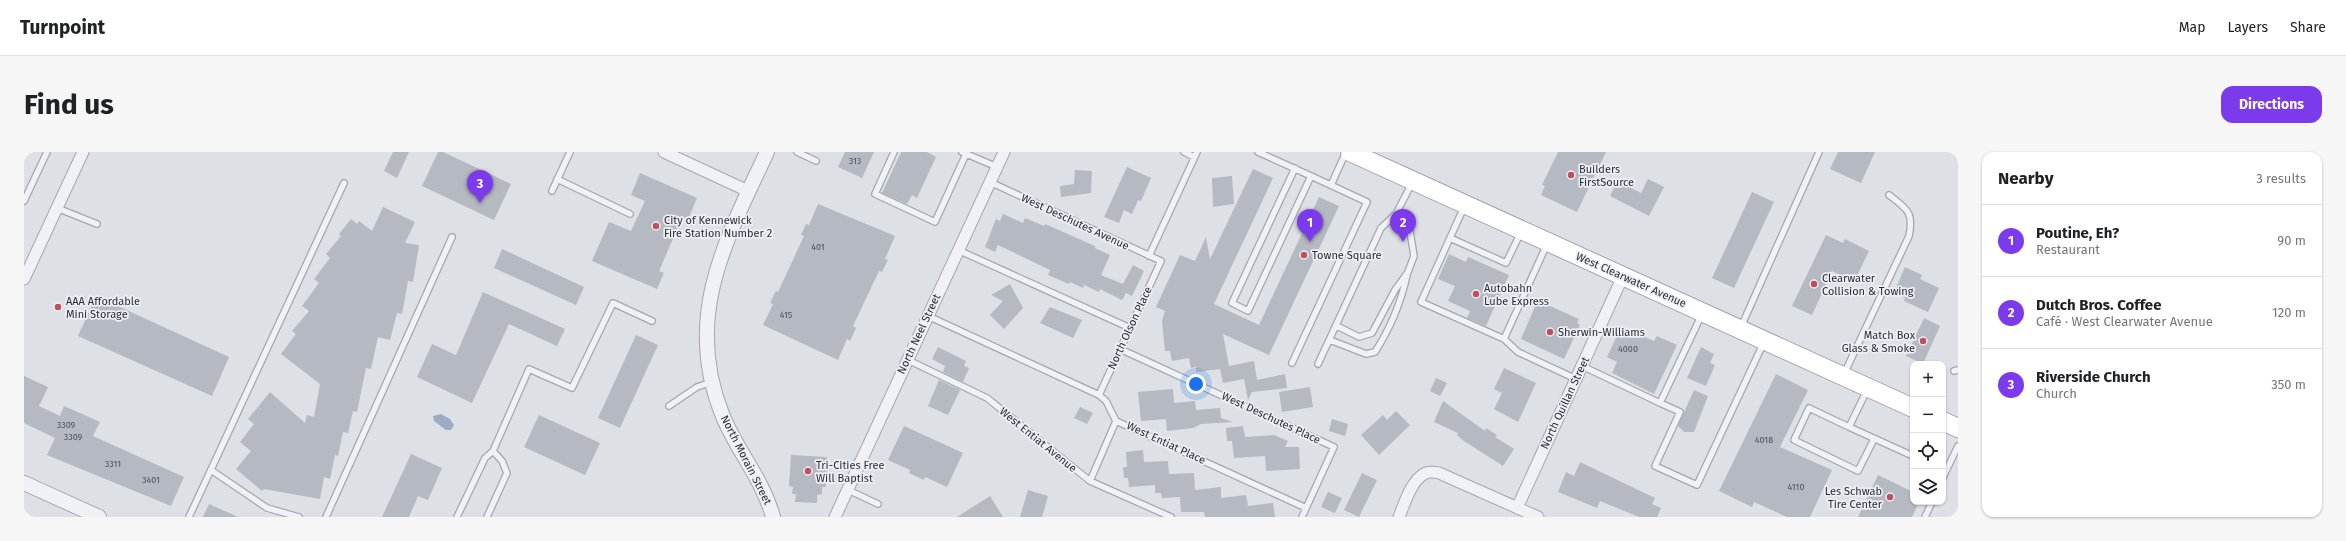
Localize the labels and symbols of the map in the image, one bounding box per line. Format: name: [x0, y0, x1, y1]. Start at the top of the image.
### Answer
house number: 313: [849, 156, 861, 166]
place label: Builders FirstSource: [1579, 163, 1634, 189]
pin: 3: [467, 170, 493, 203]
marker: Builders FirstSource: [1566, 170, 1576, 180]
street label: West Deschutes Avenue: [1019, 191, 1131, 253]
pin: 1: [1297, 209, 1323, 242]
pin: 2: [1390, 209, 1416, 242]
place label: City of Kennewick Fire Station Number 2: [664, 214, 772, 240]
marker: City of Kennewick Fire Station Number 2: [651, 221, 661, 231]
house number: 401: [811, 242, 825, 252]
place label: Towne Square: [1312, 249, 1382, 262]
marker: Towne Square: [1299, 250, 1309, 260]
street label: West Clearwater Avenue: [1574, 250, 1688, 310]
place label: Clearwater Collision & Towing: [1822, 272, 1914, 298]
marker: Clearwater Collision & Towing: [1809, 279, 1819, 289]
place label: Autobahn Lube Express: [1484, 282, 1549, 308]
street label: North Olson Place: [1105, 285, 1155, 371]
marker: Autobahn Lube Express: [1471, 289, 1481, 299]
street label: North Neel Street: [895, 292, 943, 376]
place label: AAA Affordable Mini Storage: [66, 295, 140, 321]
marker: AAA Affordable Mini Storage: [53, 302, 63, 312]
house number: 415: [780, 310, 793, 320]
place label: Sherwin-Williams: [1558, 326, 1645, 339]
marker: Sherwin-Williams: [1545, 327, 1555, 337]
place label: Match Box Glass & Smoke: [1842, 329, 1916, 355]
marker: Match Box Glass & Smoke: [1918, 336, 1928, 346]
house number: 4000: [1618, 344, 1638, 354]
street label: North Quillan Street: [1538, 355, 1592, 451]
your location: [1186, 374, 1206, 394]
street label: West Deschutes Place: [1219, 389, 1323, 447]
street label: West Entiat Avenue: [997, 405, 1079, 475]
street label: North Morain Street: [718, 413, 774, 507]
street label: West Entiat Place: [1124, 419, 1208, 467]
house number: 3309: [57, 420, 76, 430]
house number: 3309: [64, 432, 83, 442]
house number: 4018: [1755, 435, 1773, 445]
house number: 3311: [105, 459, 121, 469]
place label: Tri-Cities Free Will Baptist: [816, 459, 884, 485]
marker: Tri-Cities Free Will Baptist: [803, 466, 813, 476]
house number: 3401: [142, 475, 160, 485]
house number: 4110: [1788, 482, 1804, 492]
place label: Les Schwab Tire Center: [1825, 485, 1883, 511]
marker: Les Schwab Tire Center: [1885, 492, 1895, 502]

